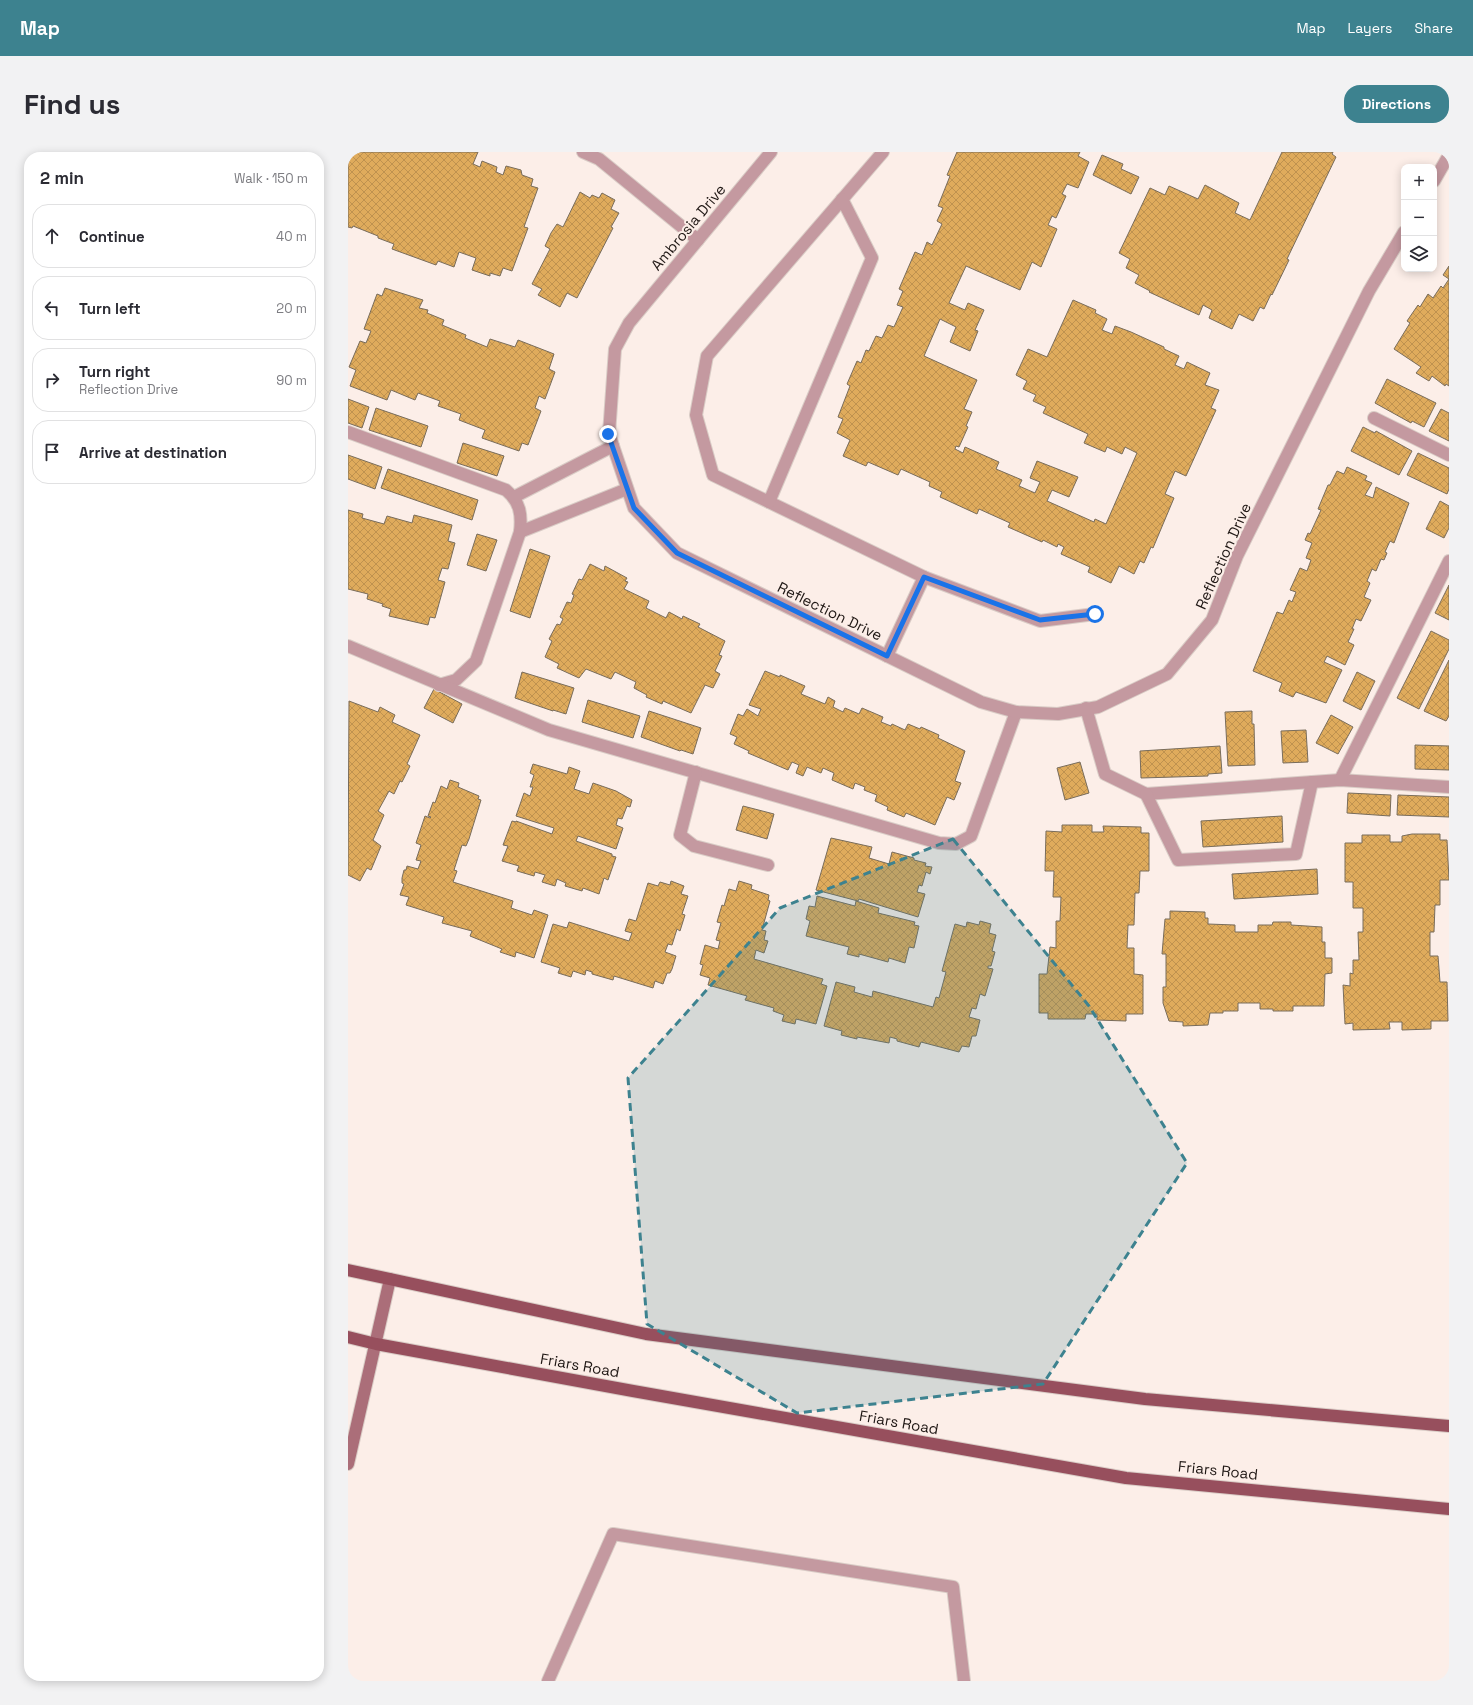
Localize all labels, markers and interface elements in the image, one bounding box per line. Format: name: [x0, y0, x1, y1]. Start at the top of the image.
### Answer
text: Map: [20, 16, 60, 41]
text: Map: [1296, 19, 1326, 37]
text: Layers: [1348, 19, 1392, 37]
text: Share: [1414, 19, 1453, 37]
button: Directions: [1344, 85, 1449, 123]
text: Find us: [24, 86, 121, 122]
map controls: [1401, 164, 1437, 272]
button: +: [1401, 164, 1437, 200]
text: 2 min: [40, 167, 84, 189]
text: Walk · 150 m: [234, 170, 308, 187]
street label: Ambrosia Drive: [646, 180, 730, 274]
button: −: [1401, 200, 1437, 236]
icon: ahead: [41, 225, 63, 247]
text: Continue: [79, 227, 145, 246]
text: 40 m: [276, 228, 307, 245]
button: layers: [1401, 236, 1437, 272]
icon: left: [41, 297, 63, 319]
text: Turn left: [79, 299, 141, 318]
text: 20 m: [276, 300, 307, 317]
text: Turn right: [79, 362, 150, 381]
icon: right: [41, 369, 63, 391]
text: 90 m: [276, 372, 307, 389]
text: Reflection Drive: [79, 381, 178, 398]
route end: [599, 425, 617, 443]
icon: arrive: [41, 441, 63, 463]
text: Arrive at destination: [79, 443, 227, 462]
street label: Reflection Drive: [1191, 500, 1255, 612]
street label: Reflection Drive: [774, 577, 886, 645]
route start: [1086, 605, 1104, 623]
street label: Friars Road: [539, 1349, 621, 1381]
street label: Friars Road: [858, 1406, 940, 1438]
street label: Friars Road: [1177, 1456, 1259, 1484]

